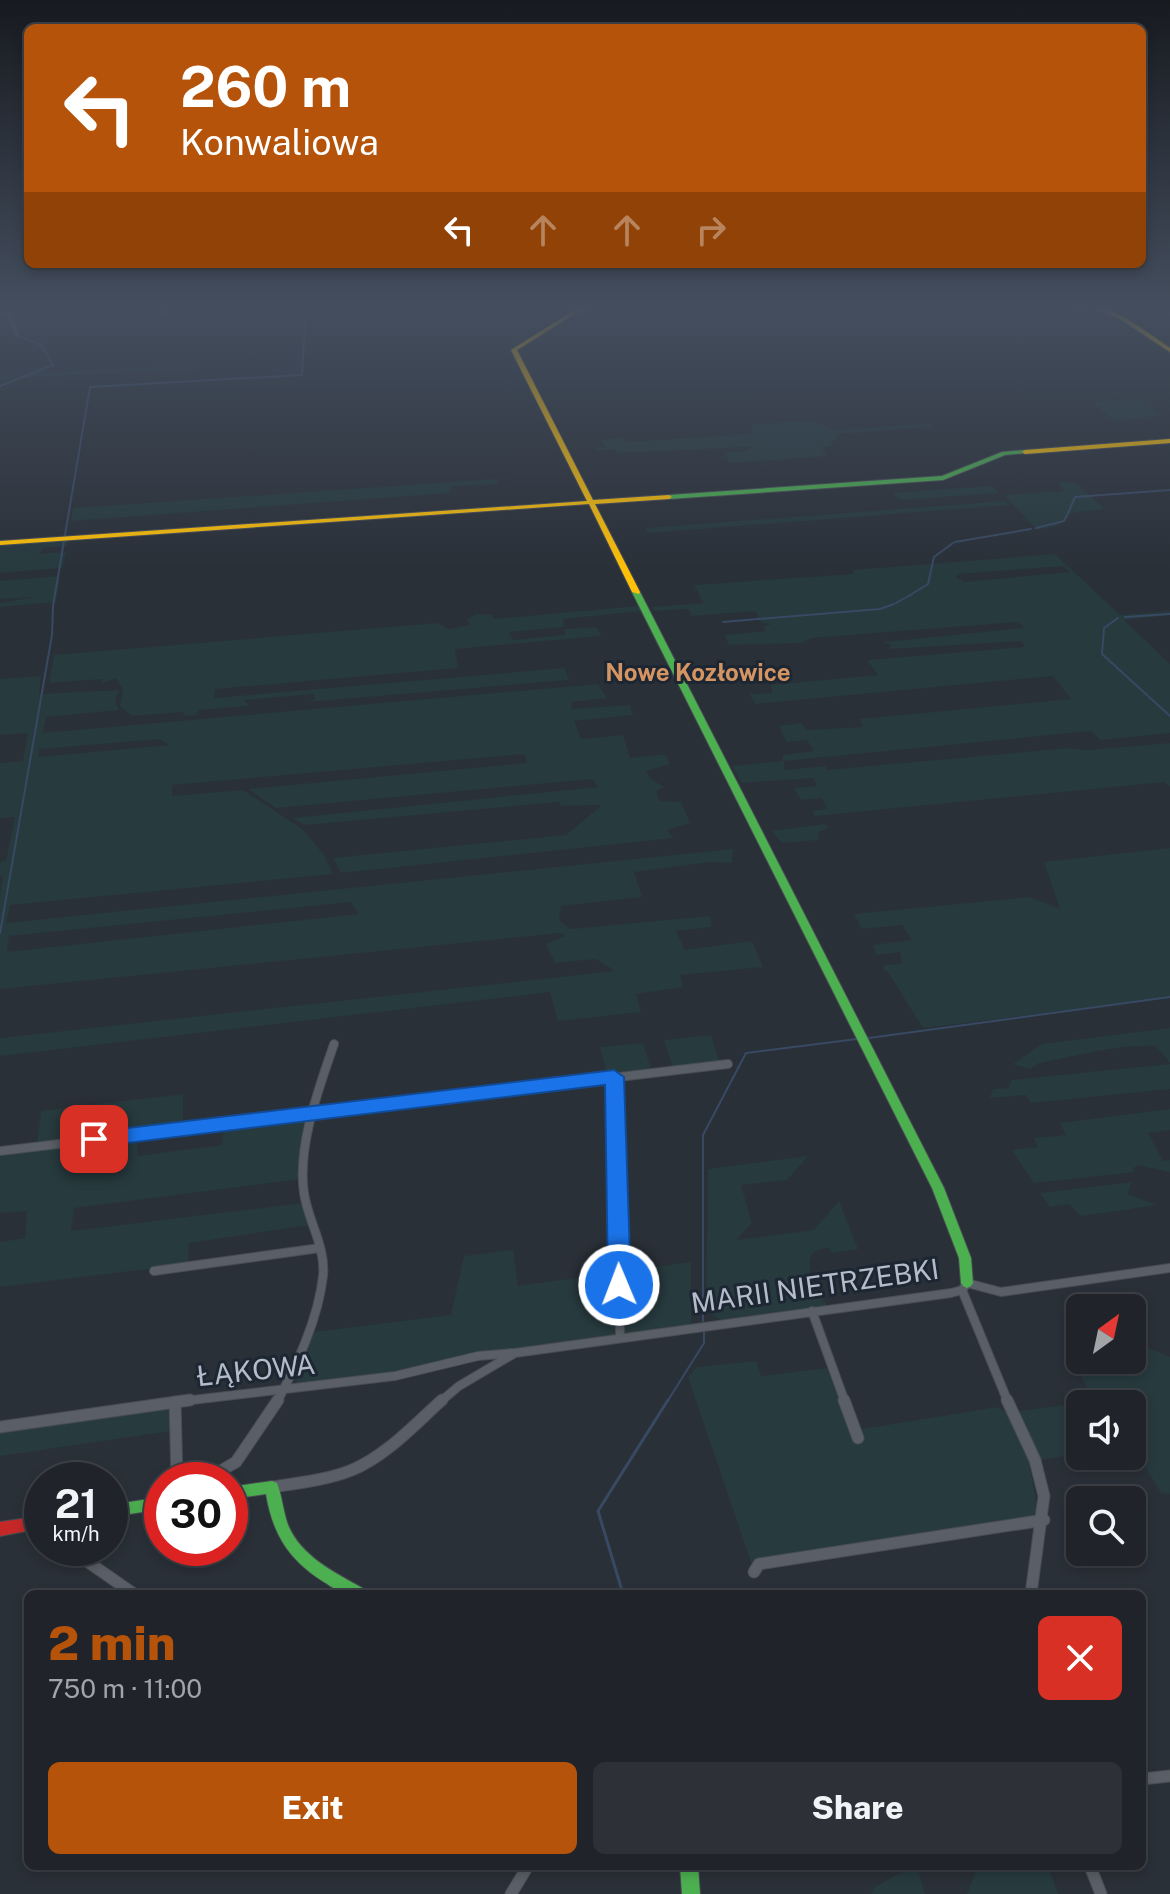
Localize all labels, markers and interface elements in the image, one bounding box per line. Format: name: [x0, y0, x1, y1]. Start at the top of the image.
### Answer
text: 260 m: [180, 54, 351, 120]
icon: left: [48, 56, 152, 160]
text: Konwaliowa: [180, 121, 379, 163]
icon: left: [437, 208, 481, 252]
icon: ahead: [521, 208, 565, 252]
icon: ahead: [605, 208, 649, 252]
icon: right: [689, 208, 733, 252]
district label: Nowe Kozłowice: [605, 658, 791, 686]
pin: [60, 1105, 128, 1173]
icon: arrive: [72, 1117, 116, 1161]
position arrow: [577, 1243, 661, 1327]
street label: MARII NIETRZEBKI: [689, 1252, 941, 1319]
north arrow: [1066, 1294, 1146, 1374]
map controls: [1066, 1294, 1146, 1566]
street label: ŁĄKOWA: [195, 1347, 317, 1392]
button: sound: [1066, 1390, 1146, 1470]
speed limit sign: 30: [144, 1462, 248, 1566]
text: 21: [55, 1480, 97, 1527]
button: search: [1066, 1486, 1146, 1566]
text: km/h: [52, 1522, 100, 1546]
text: 2 min: [48, 1614, 176, 1671]
button: close: [1038, 1616, 1122, 1700]
text: 750 m · 11:00: [48, 1673, 202, 1704]
button: Exit: [48, 1762, 577, 1854]
button: Share: [593, 1762, 1122, 1854]

